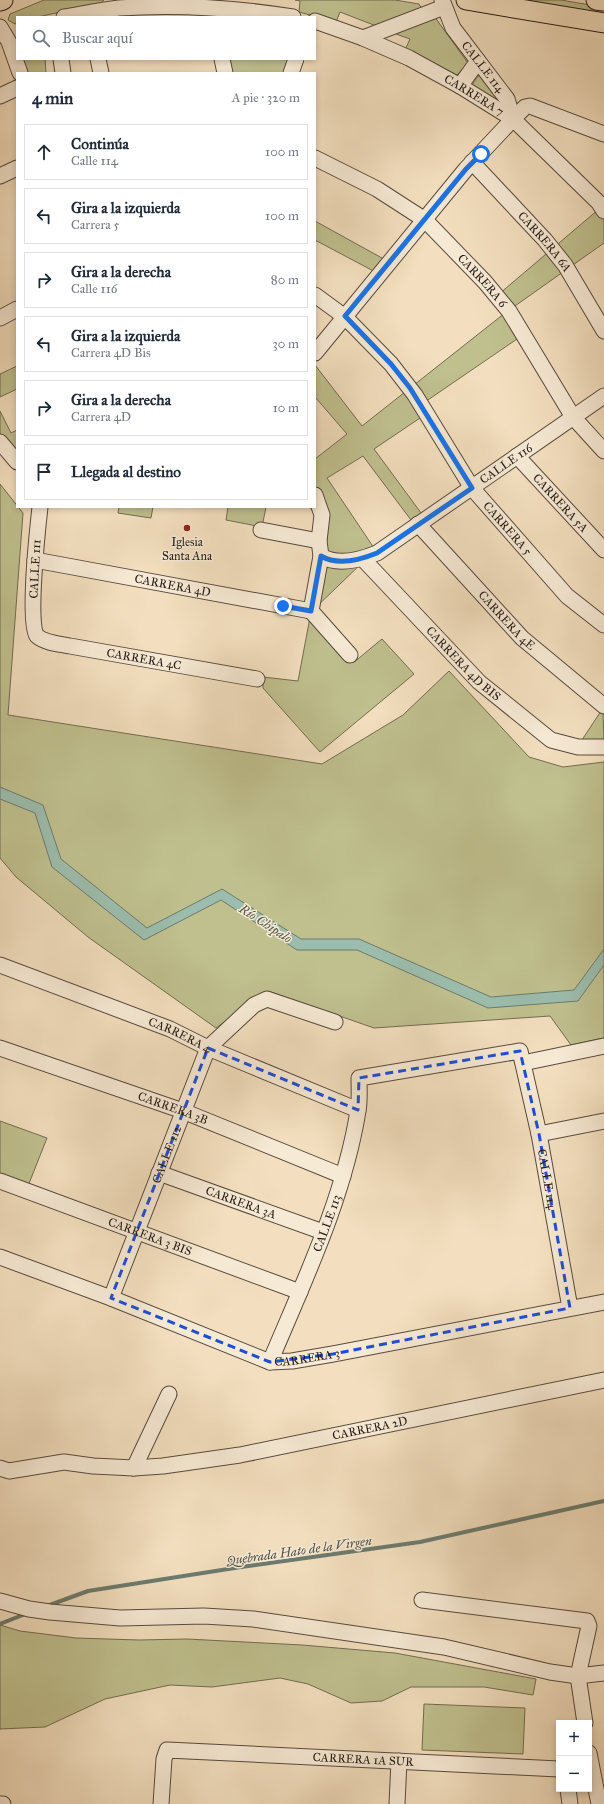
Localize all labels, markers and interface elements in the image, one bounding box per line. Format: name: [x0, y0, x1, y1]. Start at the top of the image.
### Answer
search box: [16, 16, 316, 60]
icon: search: [30, 27, 52, 49]
text: Buscar aquí: [62, 29, 133, 47]
street label: CALLE 114: [459, 39, 508, 96]
street label: CARRERA 7: [442, 72, 506, 119]
text: 4 min: [32, 88, 73, 109]
text: A pie · 320 m: [232, 90, 300, 106]
text: Continúa: [71, 135, 129, 153]
icon: ahead: [33, 141, 55, 163]
text: 100 m: [265, 144, 299, 160]
route start: [472, 145, 490, 163]
text: Calle 114: [71, 153, 118, 169]
text: Gira a la izquierda: [71, 199, 180, 217]
icon: left: [33, 205, 55, 227]
text: 100 m: [265, 208, 299, 224]
street label: CARRERA 6A: [515, 209, 574, 274]
text: Carrera 5: [71, 217, 120, 233]
street label: CARRERA 6: [455, 251, 511, 311]
text: Gira a la derecha: [71, 263, 171, 281]
icon: right: [33, 269, 55, 291]
text: 80 m: [271, 272, 299, 288]
text: Calle 116: [71, 281, 117, 297]
text: Gira a la izquierda: [71, 327, 180, 345]
icon: left: [33, 333, 55, 355]
text: 30 m: [273, 336, 299, 352]
text: Carrera 4D Bis: [71, 345, 151, 361]
text: Gira a la derecha: [71, 391, 171, 409]
icon: right: [33, 397, 55, 419]
text: 10 m: [273, 400, 299, 416]
text: Carrera 4D: [71, 409, 131, 425]
street label: CALLE 116: [477, 440, 536, 487]
icon: arrive: [33, 461, 55, 483]
text: Llegada al destino: [71, 463, 181, 481]
street label: CARRERA 5A: [530, 471, 591, 535]
street label: CARRERA 5: [480, 499, 535, 558]
marker: Iglesia Santa Ana: [182, 523, 192, 533]
place label: Iglesia Santa Ana: [162, 535, 213, 563]
street label: CALLE 111: [26, 539, 44, 599]
street label: CARRERA 4D: [133, 572, 212, 599]
street label: CARRERA 4E: [475, 588, 538, 653]
route end: [274, 597, 292, 615]
street label: CARRERA 4D BIS: [423, 623, 504, 704]
street label: CARRERA 4C: [106, 646, 183, 673]
water label: Río Chipalo: [235, 900, 295, 947]
street label: CARRERA 4: [147, 1015, 214, 1056]
street label: CARRERA 3B: [136, 1089, 210, 1127]
street label: CALLE 112: [149, 1124, 184, 1185]
street label: CALLE 114: [535, 1148, 559, 1211]
street label: CARRERA 3A: [204, 1183, 278, 1222]
street label: CALLE 113: [310, 1193, 344, 1254]
street label: CARRERA 3 BIS: [106, 1215, 194, 1258]
street label: CARRERA 3: [274, 1346, 341, 1369]
street label: CARRERA 2D: [331, 1414, 409, 1443]
water label: Quebrada Hato de la Virgen: [225, 1533, 373, 1569]
map controls: [556, 1720, 592, 1792]
button: +: [556, 1720, 592, 1756]
street label: CARRERA 1A SUR: [312, 1750, 415, 1769]
button: −: [556, 1756, 592, 1792]

